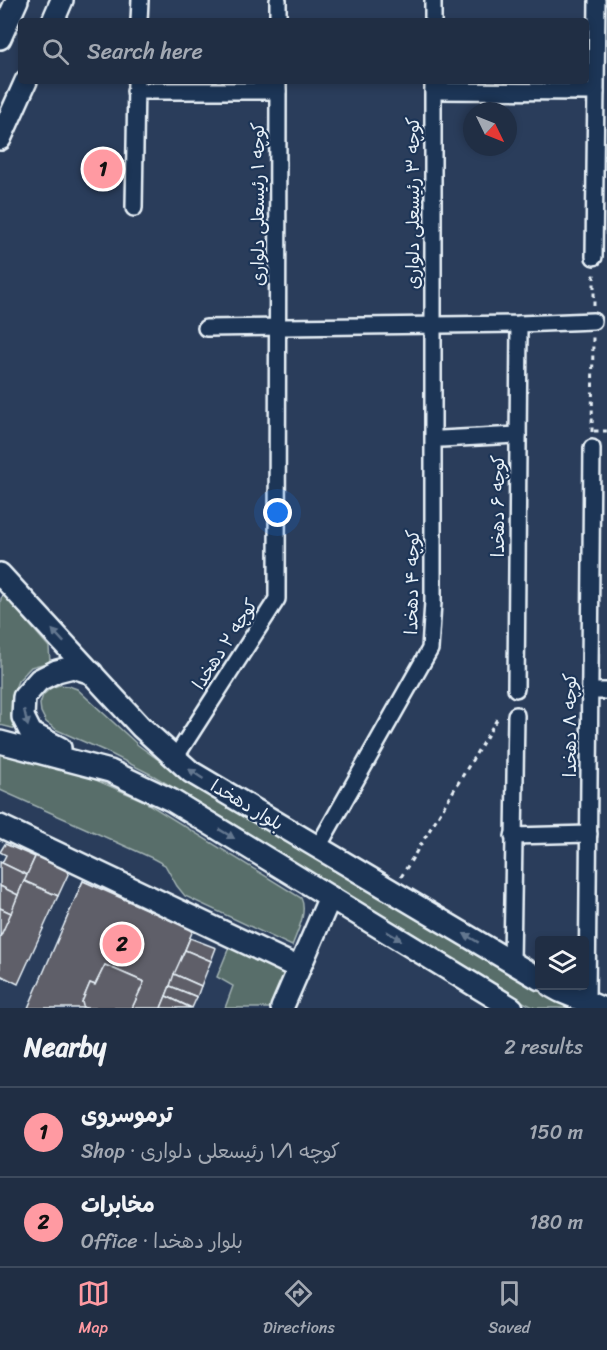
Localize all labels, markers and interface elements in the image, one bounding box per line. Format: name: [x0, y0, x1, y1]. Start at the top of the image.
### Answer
search box: [18, 18, 589, 84]
text: Search here: [87, 32, 203, 71]
icon: search: [39, 35, 72, 68]
north arrow: [463, 102, 517, 156]
street label: کوچه ۳ رئیسعلی دلواری: [397, 117, 429, 289]
street label: کوچه ۱ رئیسعلی دلواری: [242, 122, 274, 286]
pin: 1: [84, 146, 122, 192]
street label: کوچه ۶ دهخدا: [482, 454, 514, 557]
your location: [263, 498, 292, 527]
street label: کوچه ۴ دهخدا: [395, 529, 429, 635]
street label: کوچه ۲ دهخدا: [183, 591, 267, 696]
one-way arrow: [51, 629, 65, 644]
street label: کوچه ۸ دهخدا: [554, 673, 586, 777]
one-way arrow: [22, 709, 31, 728]
one-way arrow: [187, 768, 204, 779]
street label: بلوار دهخدا: [204, 770, 290, 840]
one-way arrow: [219, 829, 235, 840]
pin: 2: [102, 922, 142, 966]
one-way arrow: [386, 931, 403, 941]
one-way arrow: [463, 933, 479, 944]
map controls: [535, 936, 589, 990]
button: layers: [535, 936, 589, 990]
text: Nearby: [24, 1024, 106, 1070]
text: 2 results: [504, 1030, 583, 1065]
text: ترموسروی: [81, 1095, 173, 1134]
text: 1: [39, 1115, 48, 1150]
text: 150 m: [529, 1115, 583, 1150]
text: Shop · کوچه ۱/۱ رئیسعلی دلواری: [81, 1134, 340, 1169]
text: مخابرات: [81, 1185, 155, 1224]
text: 2: [38, 1205, 49, 1240]
text: 180 m: [529, 1205, 583, 1240]
text: Office · بلوار دهخدا: [81, 1224, 243, 1259]
tab: Map: [77, 1277, 110, 1342]
tab: Directions: [263, 1277, 335, 1342]
tab: Saved: [488, 1277, 530, 1342]

